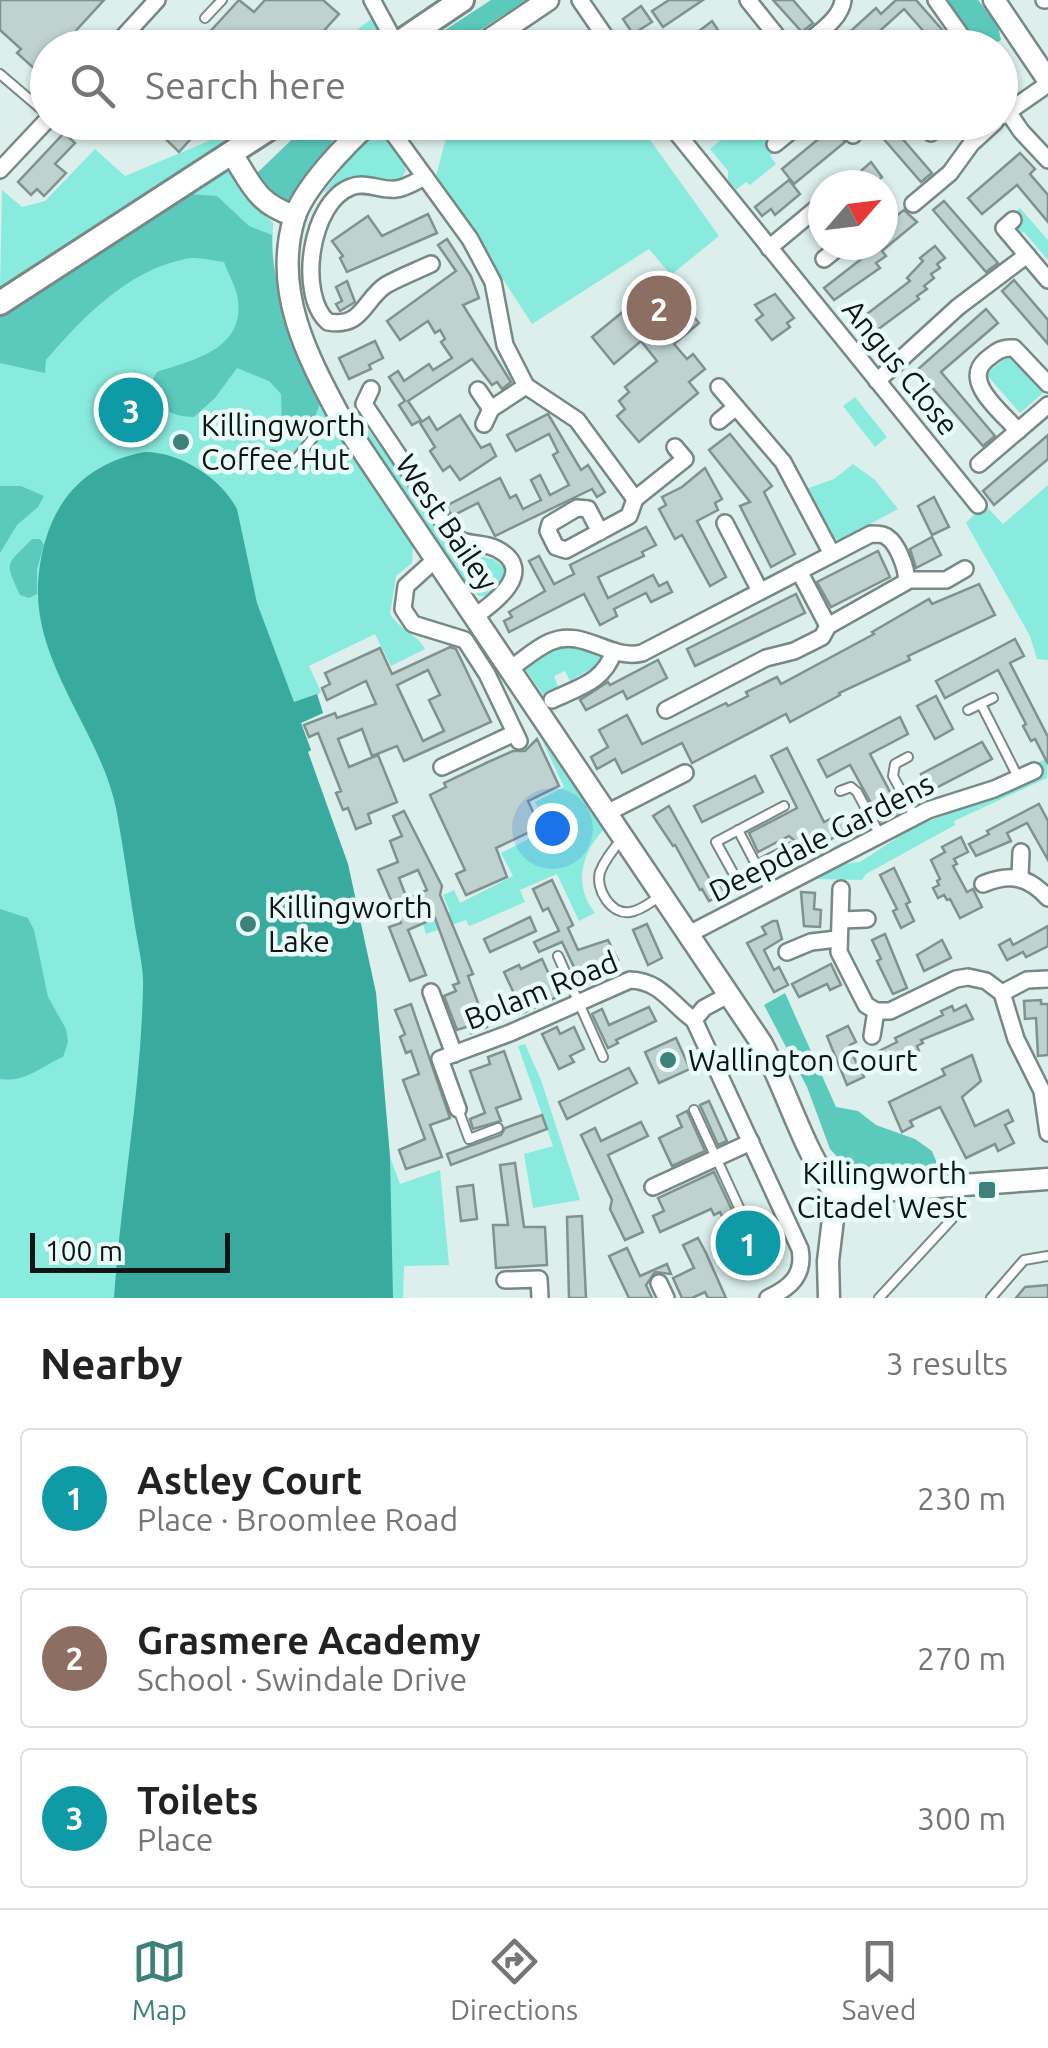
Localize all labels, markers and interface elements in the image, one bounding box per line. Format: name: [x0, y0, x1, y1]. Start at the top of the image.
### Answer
search box: [30, 30, 1018, 140]
icon: search: [65, 58, 120, 113]
text: Search here: [145, 64, 346, 106]
north arrow: [808, 170, 898, 260]
pin: 2: [626, 270, 692, 346]
street label: Angus Close: [836, 292, 966, 442]
pin: 3: [98, 372, 164, 448]
place label: Killingworth Coffee Hut: [201, 408, 366, 476]
marker: Killingworth Coffee Hut: [170, 431, 192, 453]
street label: West Bailey: [389, 448, 505, 596]
street label: Deepdale Gardens: [703, 766, 939, 908]
your location: [527, 803, 578, 854]
place label: Killingworth Lake: [268, 890, 433, 958]
marker: Killingworth Lake: [237, 913, 259, 935]
street label: Bolam Road: [460, 944, 622, 1036]
place label: Wallington Court: [688, 1043, 918, 1077]
marker: Wallington Court: [657, 1049, 679, 1071]
place label: Killingworth Citadel West: [797, 1156, 967, 1224]
marker: Killingworth Citadel West: [976, 1179, 998, 1201]
pin: 1: [716, 1206, 780, 1280]
scale bar: [30, 1228, 230, 1272]
text: 100 m: [45, 1235, 123, 1266]
text: Nearby: [40, 1340, 183, 1387]
text: 3 results: [886, 1345, 1008, 1381]
text: Astley Court: [137, 1459, 362, 1501]
text: 1: [65, 1480, 84, 1516]
text: 230 m: [917, 1480, 1006, 1516]
text: Place · Broomlee Road: [137, 1501, 458, 1537]
text: Grasmere Academy: [137, 1619, 481, 1661]
text: 2: [65, 1640, 84, 1676]
text: 270 m: [917, 1640, 1006, 1676]
text: School · Swindale Drive: [137, 1661, 467, 1697]
text: Toilets: [137, 1779, 258, 1821]
text: 3: [65, 1800, 84, 1836]
text: 300 m: [917, 1800, 1006, 1836]
text: Place: [137, 1821, 213, 1857]
tab: Map: [132, 1934, 187, 2025]
tab: Directions: [450, 1934, 578, 2025]
tab: Saved: [842, 1934, 916, 2025]

